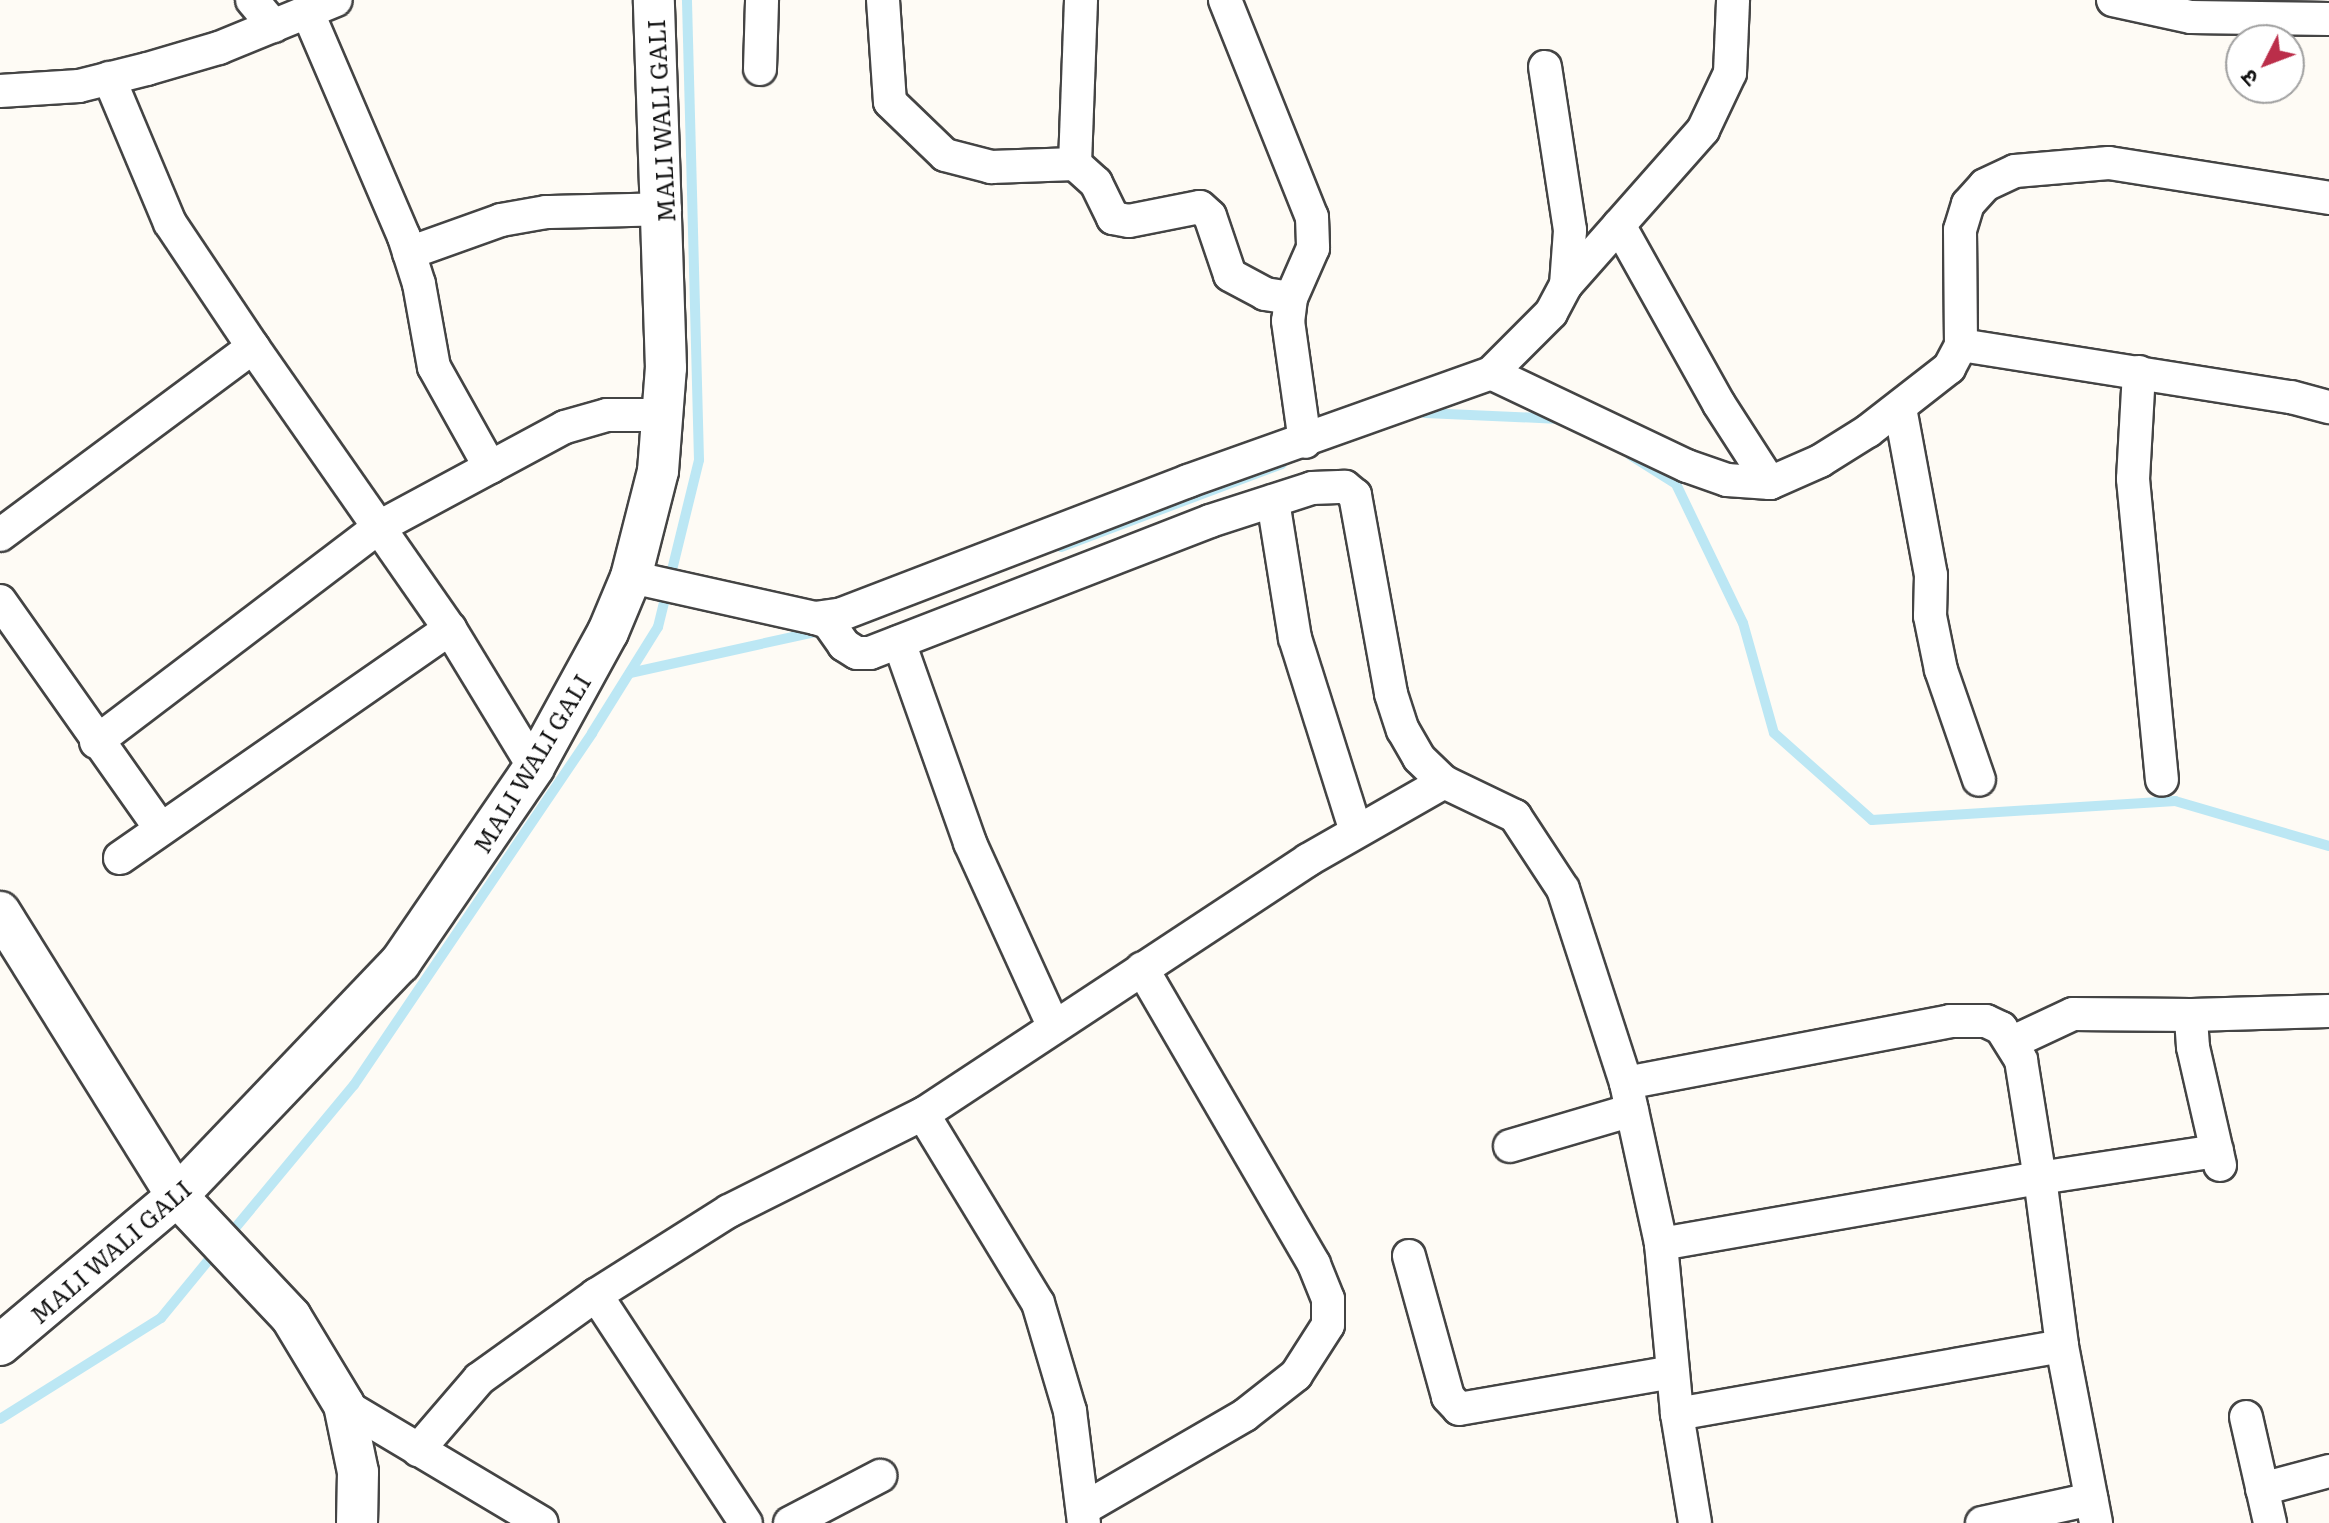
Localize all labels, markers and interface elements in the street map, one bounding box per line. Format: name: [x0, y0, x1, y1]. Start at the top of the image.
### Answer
street label: MALI WALI GALI: [640, 19, 680, 223]
north arrow: [2225, 24, 2305, 104]
text: उ: [2232, 63, 2265, 95]
street label: MALI WALI GALI: [466, 668, 596, 858]
street label: MALI WALI GALI: [24, 1173, 196, 1329]

